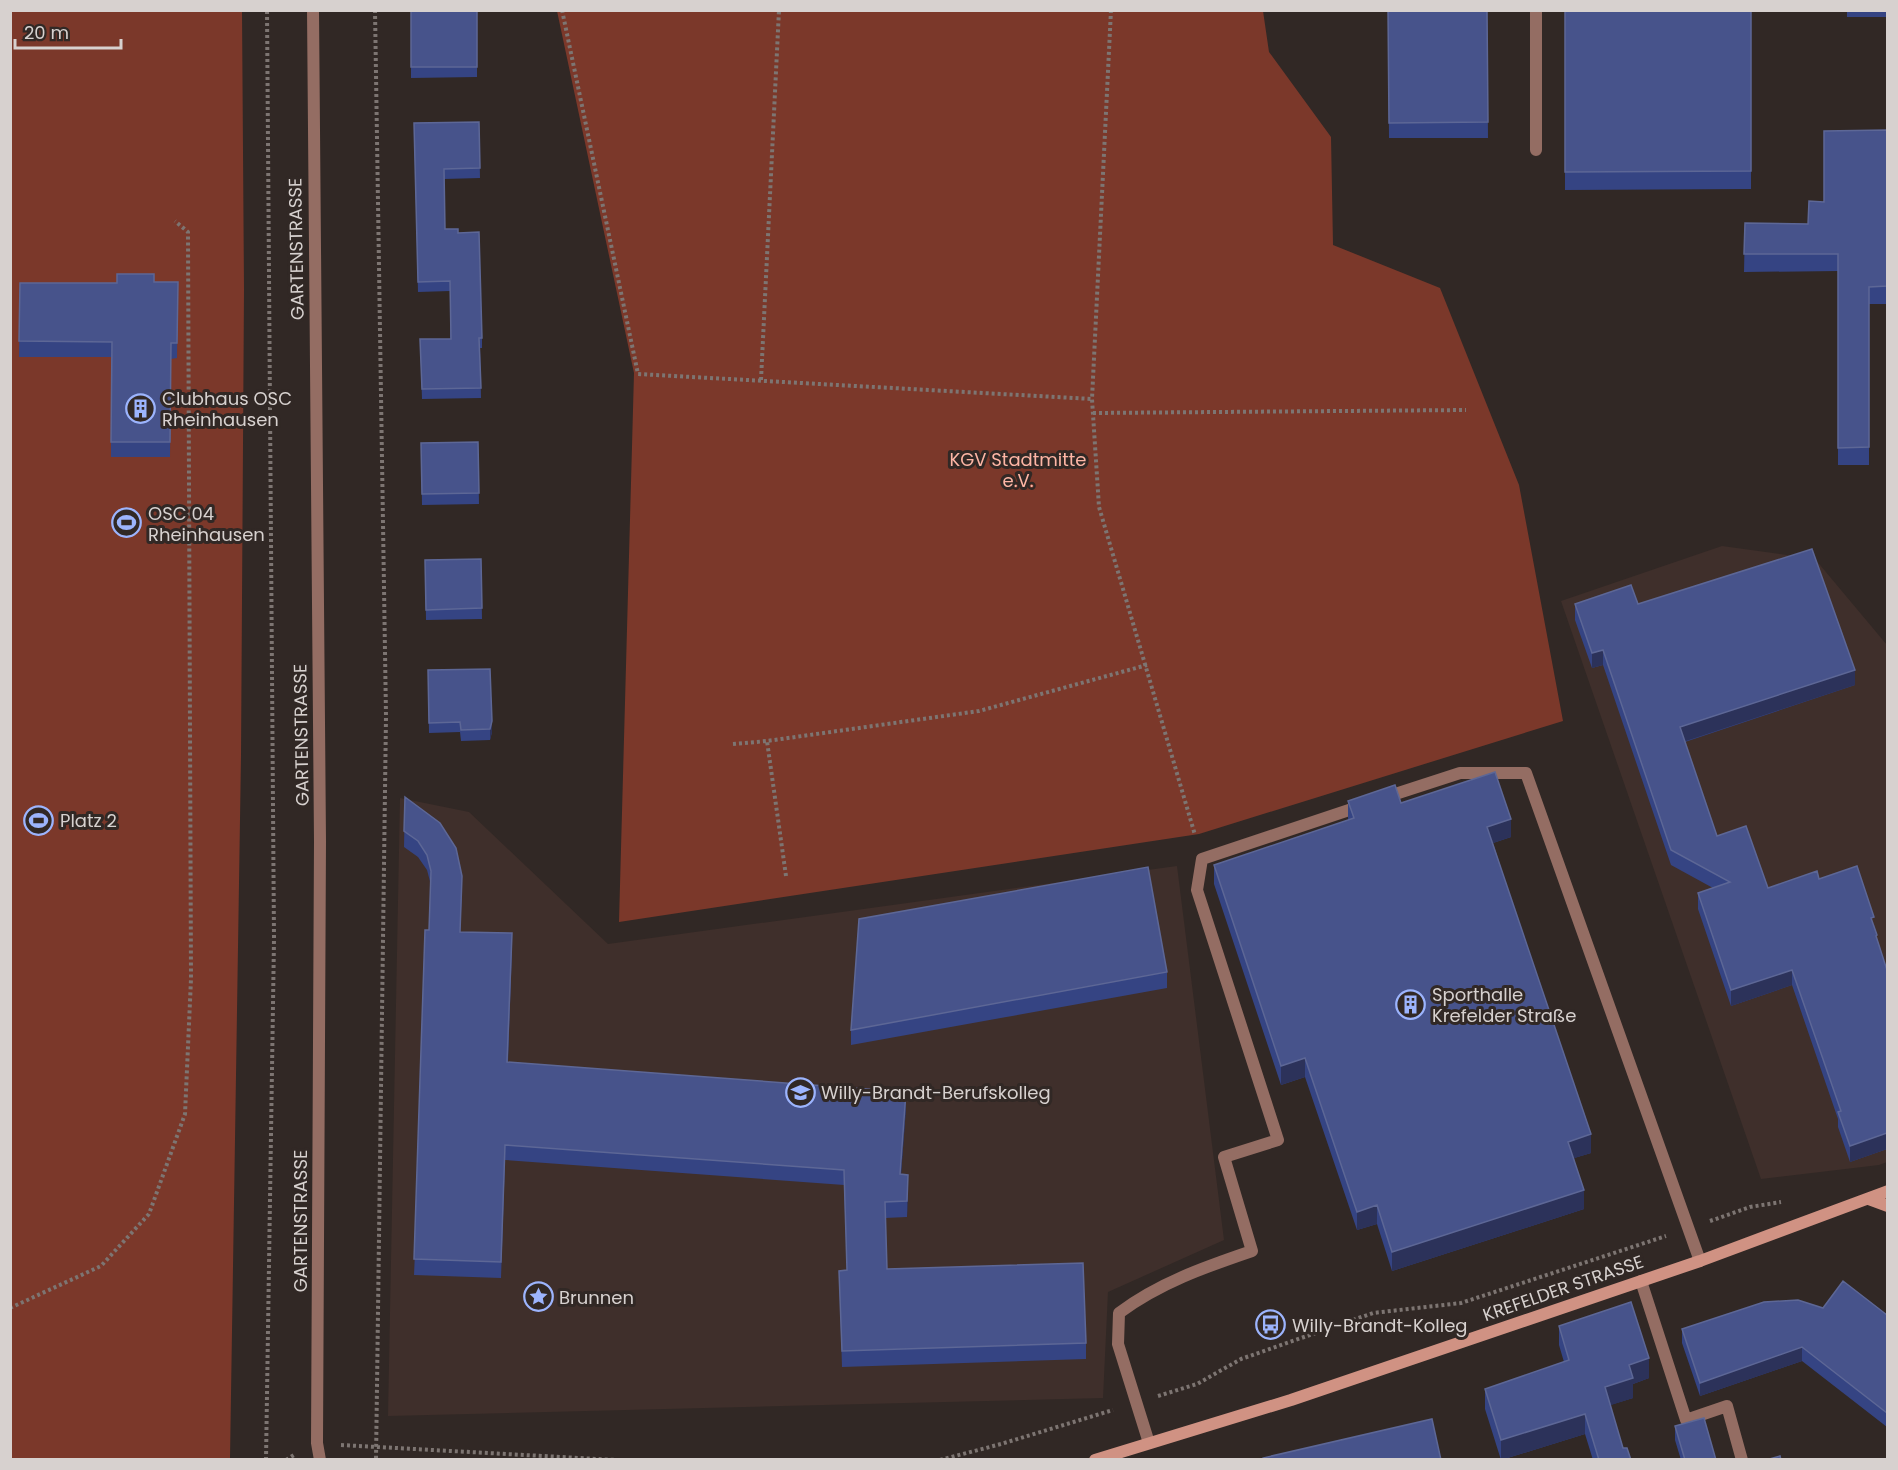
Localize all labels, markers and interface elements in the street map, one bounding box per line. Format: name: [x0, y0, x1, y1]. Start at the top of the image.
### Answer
scale bar: [15, 12, 122, 50]
text: 20 m: [24, 20, 69, 45]
street label: GARTENSTRASSE: [282, 178, 310, 320]
place label: Clubhaus OSC Rheinhausen: [162, 386, 292, 432]
building icon: Clubhaus OSC Rheinhausen: [125, 392, 157, 424]
park label: KGV Stadtmitte e.V.: [950, 447, 1087, 493]
place label: OSC 04 Rheinhausen: [148, 501, 265, 547]
sports icon: OSC 04 Rheinhausen: [111, 507, 143, 539]
street label: GARTENSTRASSE: [287, 664, 315, 806]
sports icon: Platz 2: [23, 804, 55, 836]
place label: Platz 2: [60, 808, 117, 833]
place label: Sporthalle Krefelder Straße: [1432, 982, 1576, 1028]
building icon: Sporthalle Krefelder Straße: [1395, 988, 1427, 1020]
school or university icon: Willy-Brandt-Berufskolleg: [784, 1076, 816, 1108]
place label: Willy-Brandt-Berufskolleg: [821, 1080, 1051, 1105]
street label: GARTENSTRASSE: [288, 1150, 313, 1292]
street label: KREFELDER STRASSE: [1479, 1249, 1647, 1327]
place icon: Brunnen: [522, 1281, 554, 1313]
place label: Brunnen: [559, 1285, 634, 1310]
bus stop icon: Willy-Brandt-Kolleg: [1255, 1309, 1287, 1341]
place label: Willy-Brandt-Kolleg: [1292, 1313, 1467, 1338]

